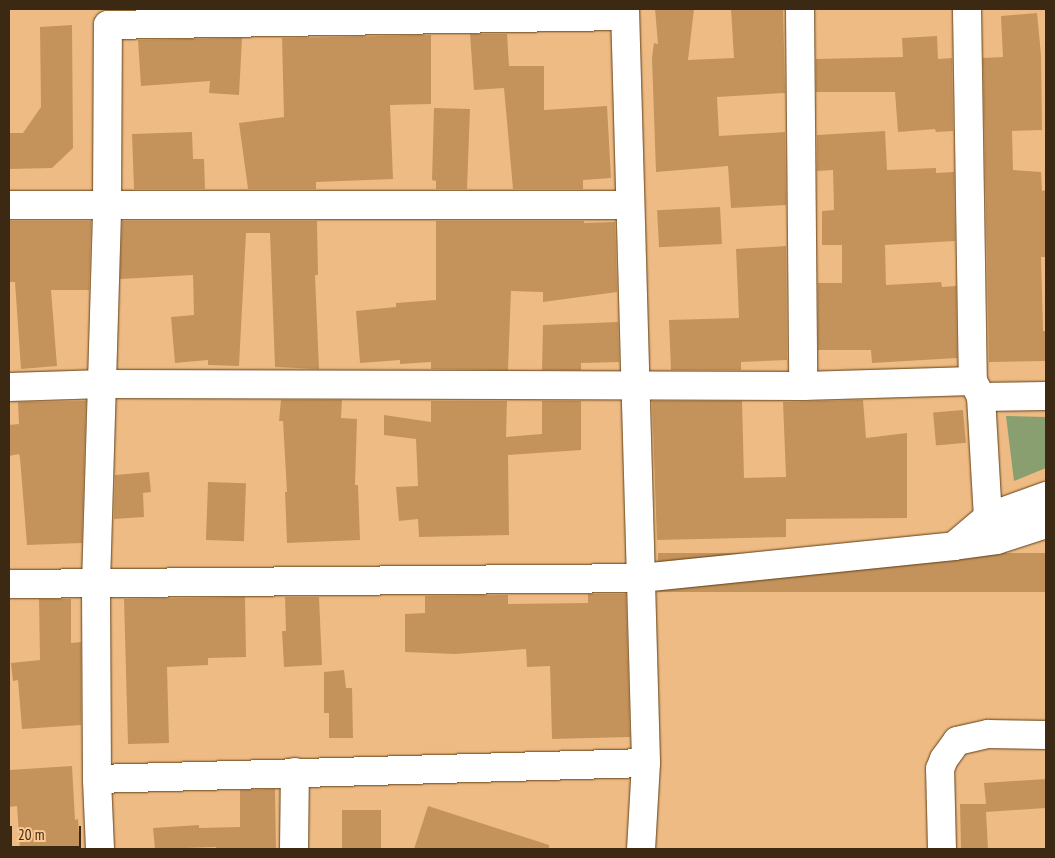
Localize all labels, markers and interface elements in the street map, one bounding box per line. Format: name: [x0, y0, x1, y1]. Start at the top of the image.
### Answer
scale bar: [12, 816, 84, 848]
text: 20 m: [18, 825, 44, 844]

